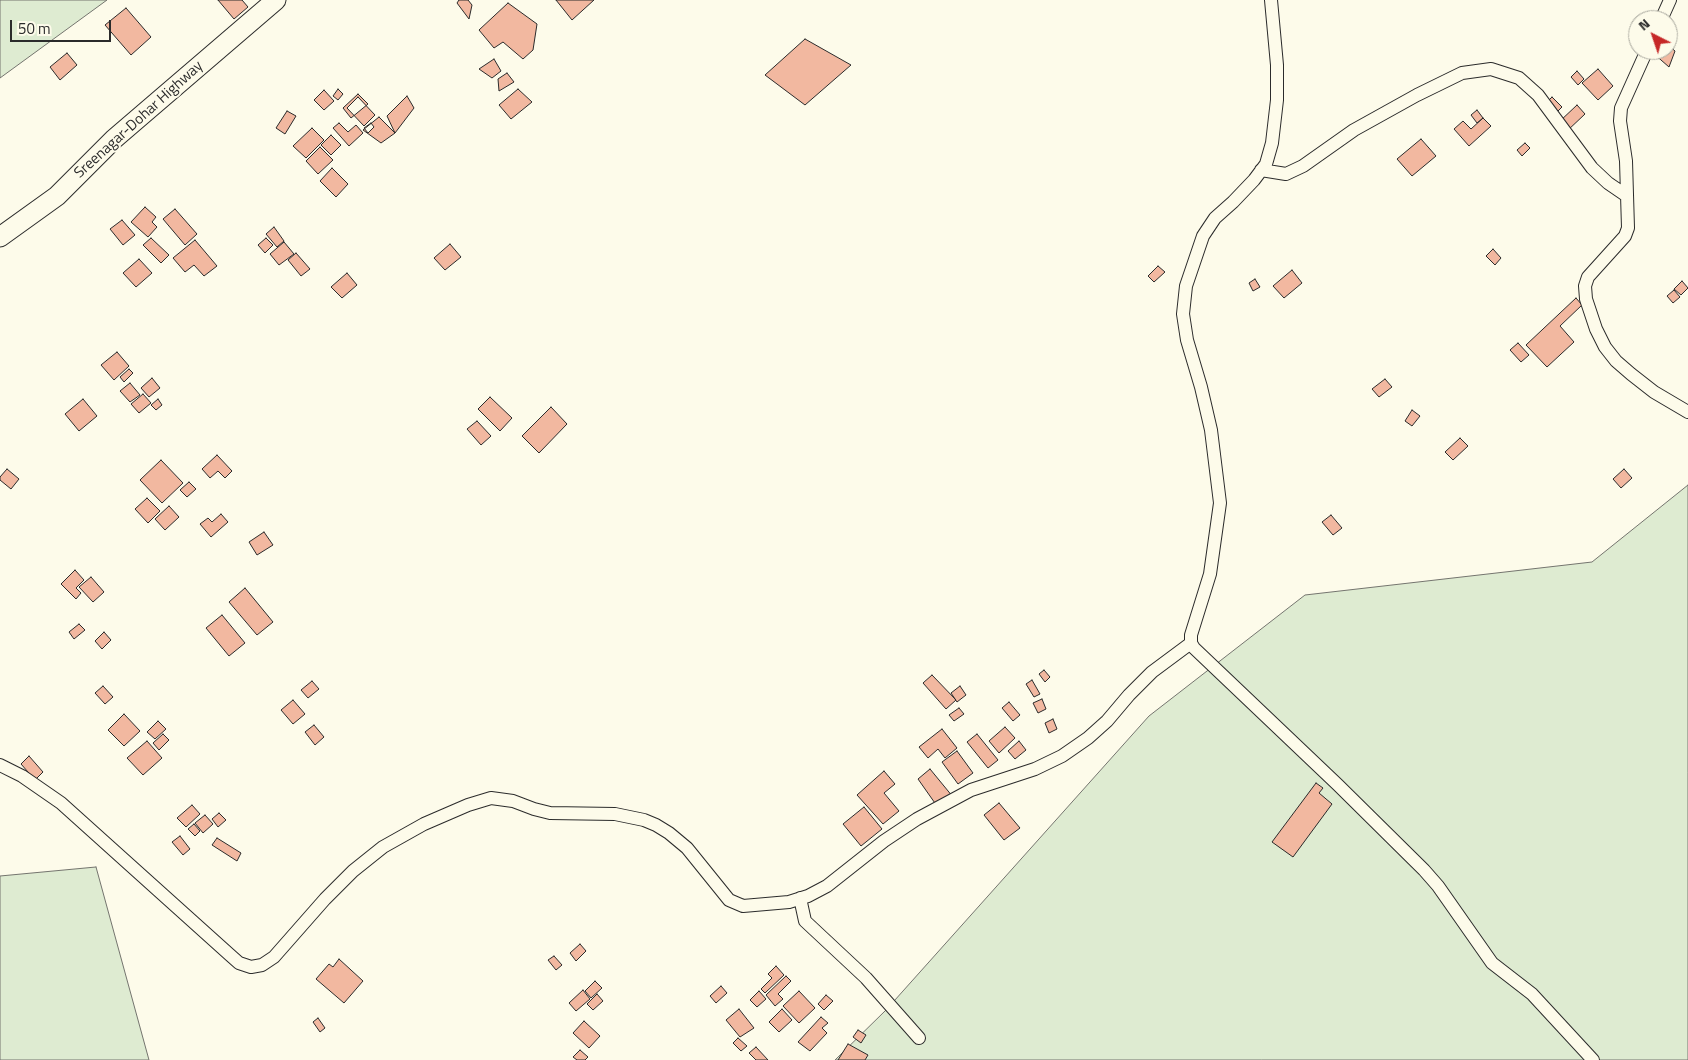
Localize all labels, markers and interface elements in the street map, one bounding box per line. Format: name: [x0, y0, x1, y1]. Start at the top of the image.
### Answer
scale bar: [12, 10, 114, 42]
north arrow: [1628, 10, 1678, 60]
text: N: [1633, 13, 1654, 35]
text: 50 m: [18, 17, 51, 40]
street label: Sreenagar-Dohar Highway: [71, 57, 207, 183]

